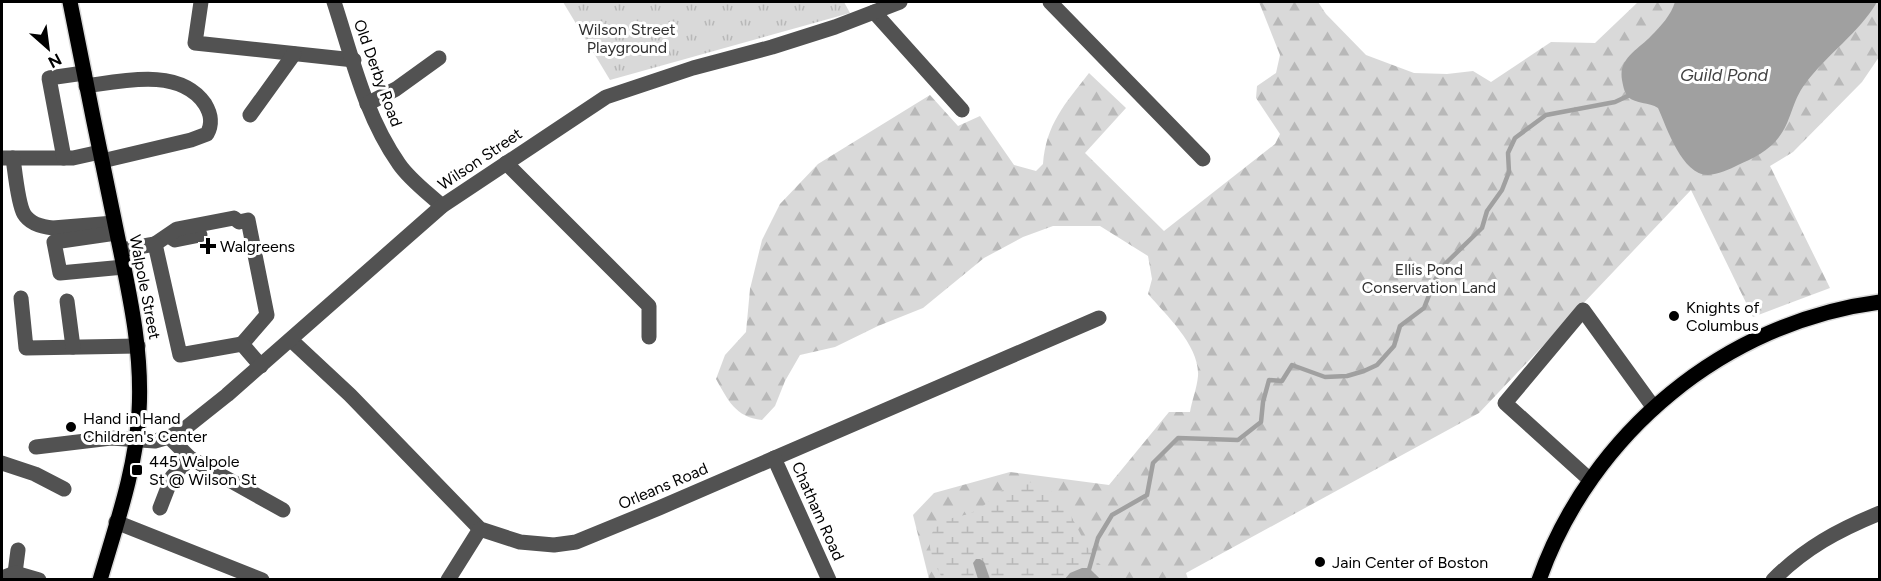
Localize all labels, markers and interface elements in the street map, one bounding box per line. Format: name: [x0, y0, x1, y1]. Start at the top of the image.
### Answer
street label: Old Derby Road: [350, 17, 406, 129]
north arrow: [18, 18, 78, 78]
park label: Wilson Street Playground: [578, 20, 676, 57]
text: N: [45, 50, 65, 72]
water label: Guild Pond: [1680, 64, 1769, 86]
street label: Wilson Street: [434, 124, 526, 194]
street label: Walpole Street: [126, 233, 164, 341]
place label: Walgreens: [220, 237, 295, 256]
marker: Walgreens: [201, 239, 215, 253]
park label: Ellis Pond Conservation Land: [1362, 260, 1496, 297]
place label: Knights of Columbus: [1686, 298, 1759, 335]
marker: Knights of Columbus: [1667, 309, 1681, 323]
place label: Hand in Hand Children's Center: [83, 409, 208, 446]
marker: Hand in Hand Children's Center: [64, 420, 78, 434]
place label: 445 Walpole St @ Wilson St: [149, 452, 257, 489]
street label: Orleans Road: [615, 459, 711, 513]
street label: Chatham Road: [788, 459, 848, 563]
marker: 445 Walpole St @ Wilson St: [130, 463, 144, 477]
place label: Jain Center of Boston: [1332, 553, 1488, 572]
marker: Jain Center of Boston: [1313, 555, 1327, 569]

